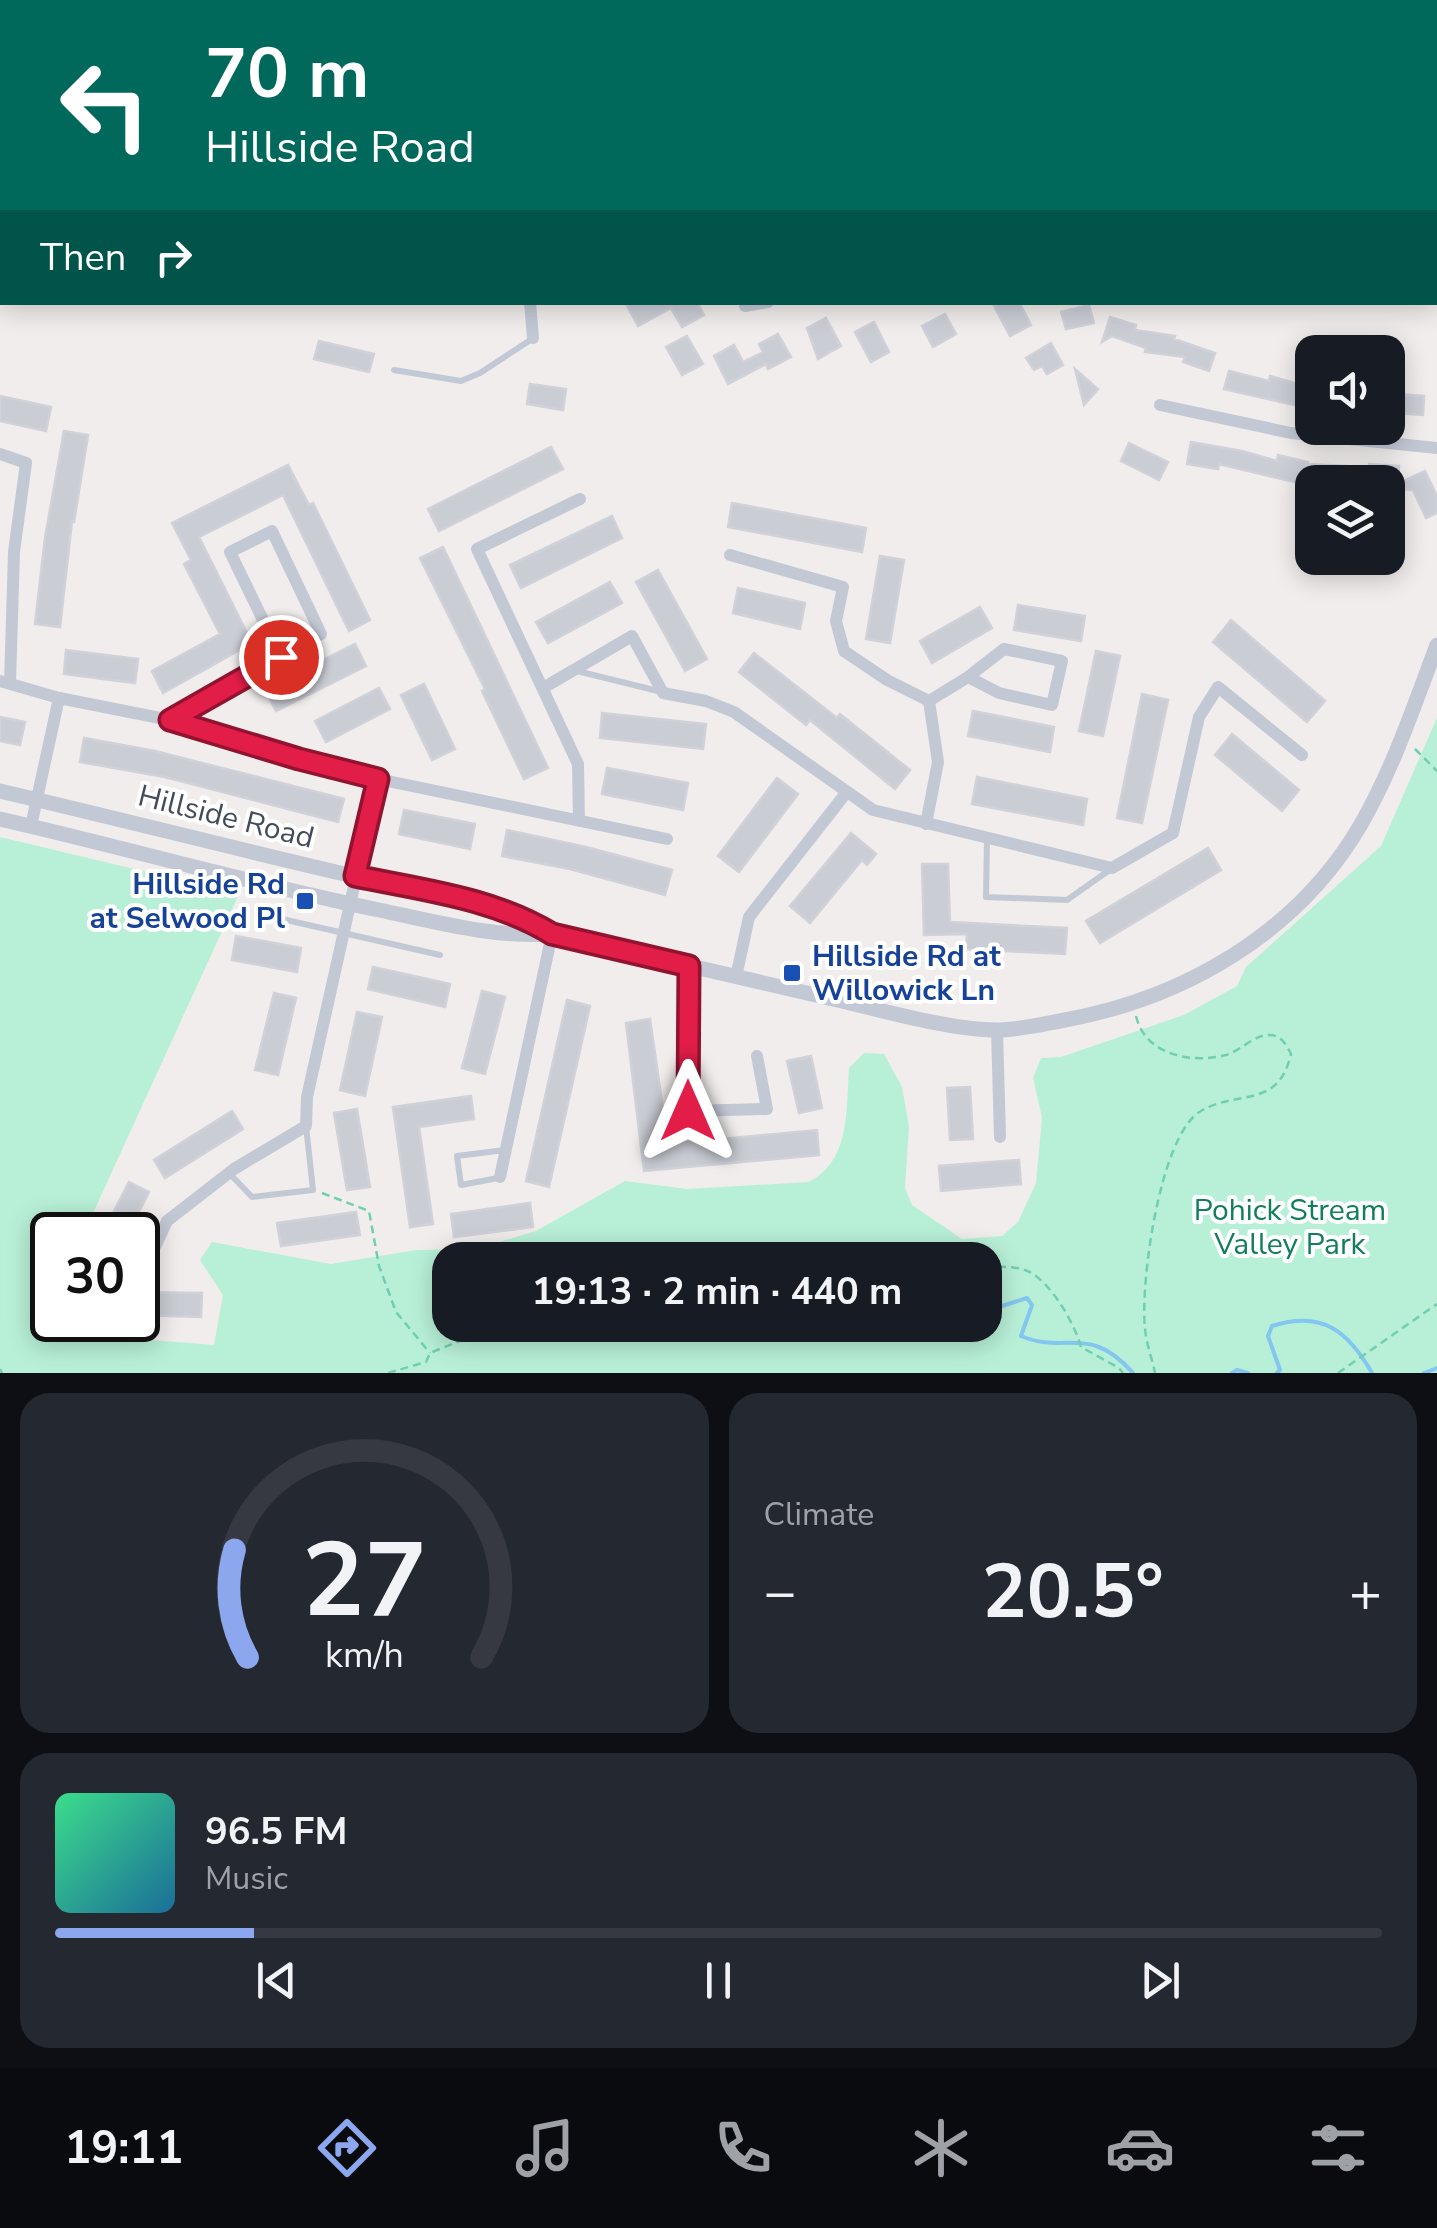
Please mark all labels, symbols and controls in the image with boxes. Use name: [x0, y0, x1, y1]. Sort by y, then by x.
text: 70 m: [205, 26, 369, 122]
icon: left: [40, 40, 170, 170]
text: Hillside Road: [205, 117, 475, 178]
icon: right: [146, 230, 201, 285]
text: Then: [40, 232, 126, 283]
map controls: [1295, 335, 1405, 575]
button: sound: [1295, 335, 1405, 445]
button: layers: [1295, 465, 1405, 575]
pin: [239, 615, 324, 700]
icon: arrive: [254, 630, 309, 685]
street label: Hillside Road: [134, 775, 318, 859]
place label: Hillside Rd at Selwood Pl: [90, 864, 285, 939]
marker: Hillside Rd at Selwood Pl: [294, 890, 316, 912]
place label: Hillside Rd at Willowick Ln: [812, 936, 1001, 1011]
marker: Hillside Rd at Willowick Ln: [781, 962, 803, 984]
position arrow: [636, 1059, 740, 1163]
park label: Pohick Stream Valley Park: [1194, 1190, 1386, 1265]
speed limit sign: 30: [30, 1212, 160, 1342]
text: 19:13 · 2 min · 440 m: [532, 1266, 902, 1317]
text: Climate: [764, 1493, 874, 1536]
text: 27: [302, 1510, 427, 1652]
text: 20.5°: [982, 1541, 1164, 1643]
text: −: [764, 1555, 797, 1630]
text: +: [1349, 1555, 1382, 1630]
text: km/h: [325, 1631, 404, 1680]
text: 96.5 FM: [205, 1806, 347, 1857]
text: Music: [205, 1857, 288, 1900]
icon: previous: [249, 1953, 304, 2008]
icon: pause: [691, 1953, 746, 2008]
icon: next: [1133, 1953, 1188, 2008]
icon: directions: [312, 2113, 382, 2183]
icon: music: [510, 2113, 580, 2183]
icon: phone: [708, 2113, 778, 2183]
icon: climate: [906, 2113, 976, 2183]
icon: car: [1105, 2113, 1175, 2183]
icon: filters: [1303, 2113, 1373, 2183]
text: 19:11: [64, 2118, 183, 2179]

